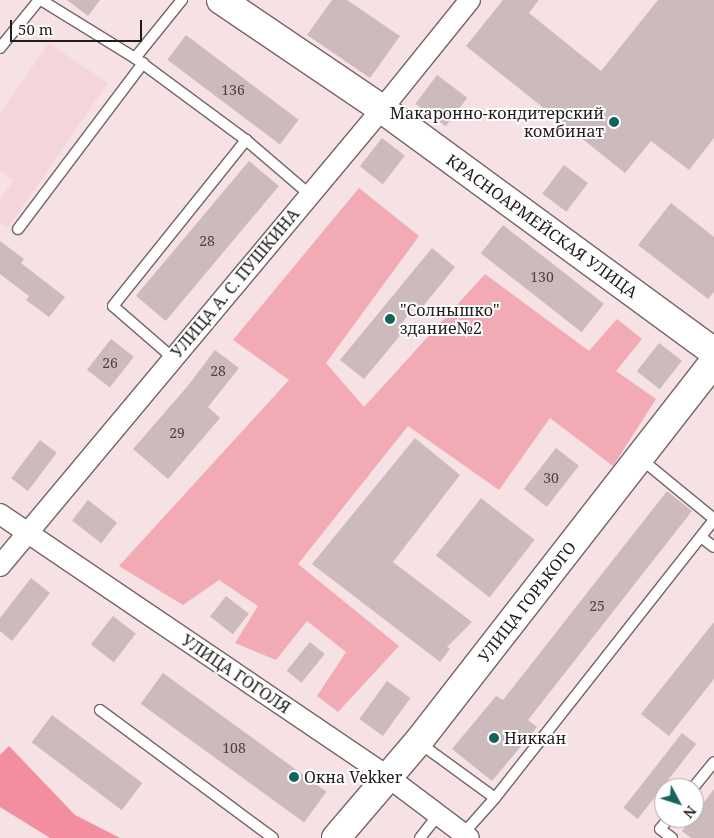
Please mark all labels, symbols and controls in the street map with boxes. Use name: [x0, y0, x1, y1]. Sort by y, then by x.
scale bar: [12, 10, 145, 42]
text: 50 m: [18, 19, 53, 39]
house number: 136: [221, 82, 245, 98]
place label: Макаронно-кондитерский комбинат: [390, 103, 604, 141]
marker: Макаронно-кондитерский комбинат: [608, 116, 620, 128]
street label: КРАСНОАРМЕЙСКАЯ УЛИЦА: [443, 150, 641, 302]
street label: УЛИЦА А. С. ПУШКИНА: [167, 205, 303, 361]
house number: 28: [199, 233, 215, 249]
house number: 130: [530, 269, 554, 285]
place label: "Солнышко" здание№2: [400, 300, 500, 338]
marker: "Солнышко" здание№2: [384, 313, 396, 325]
house number: 26: [102, 355, 118, 371]
house number: 28: [210, 363, 226, 379]
house number: 29: [169, 425, 185, 441]
house number: 30: [543, 470, 559, 486]
street label: УЛИЦА ГОРЬКОГО: [474, 538, 580, 666]
house number: 25: [589, 598, 605, 614]
street label: УЛИЦА ГОГОЛЯ: [178, 631, 294, 717]
place label: Никкан: [504, 728, 566, 748]
marker: Никкан: [488, 732, 500, 744]
house number: 108: [222, 740, 246, 756]
place label: Окна Vekker: [304, 767, 402, 787]
marker: Окна Vekker: [288, 771, 300, 783]
north arrow: [654, 778, 704, 828]
text: N: [679, 802, 701, 823]

